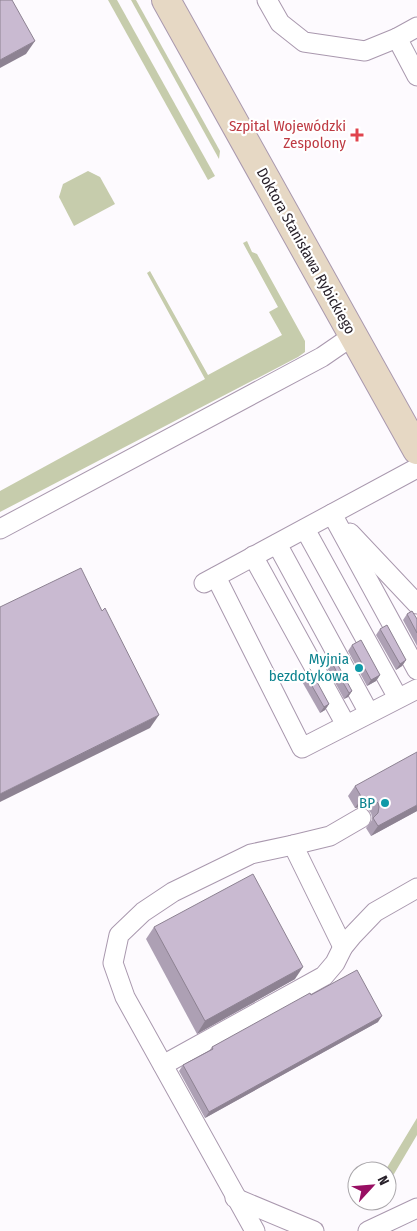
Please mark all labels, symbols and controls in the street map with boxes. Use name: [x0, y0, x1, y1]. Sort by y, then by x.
place label: Szpital Wojewódzki Zespolony: [229, 117, 346, 152]
marker: Szpital Wojewódzki Zespolony: [350, 128, 364, 142]
street label: Doktora Stanisława Rybickiego: [253, 165, 359, 337]
place label: Myjnia bezdotykowa: [269, 650, 349, 685]
marker: Myjnia bezdotykowa: [353, 662, 365, 674]
place label: BP: [359, 794, 375, 812]
marker: BP: [379, 797, 391, 809]
north arrow: [347, 1161, 397, 1211]
text: N: [374, 1173, 393, 1188]

